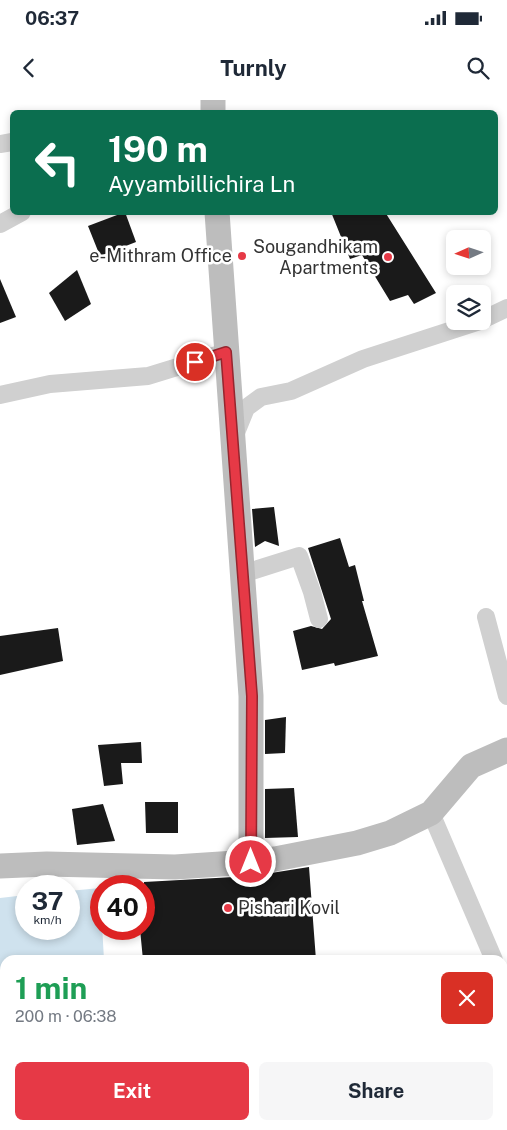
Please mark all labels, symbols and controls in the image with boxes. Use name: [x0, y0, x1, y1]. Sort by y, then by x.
text: 06:37: [25, 7, 79, 29]
icon: back: [15, 54, 43, 82]
icon: search: [464, 54, 492, 82]
text: Turnly: [220, 55, 287, 81]
text: 190 m: [108, 129, 208, 170]
icon: left: [25, 130, 90, 195]
text: Ayyambillichira Ln: [108, 171, 295, 197]
north arrow: [446, 230, 491, 275]
map controls: [446, 230, 491, 330]
place label: Sougandhikam Apartments: [253, 236, 378, 278]
place label: e-Mithram Office: [89, 245, 232, 266]
marker: e-Mithram Office: [236, 250, 248, 262]
marker: Sougandhikam Apartments: [382, 251, 394, 263]
button: layers: [446, 285, 491, 330]
pin: [174, 341, 216, 383]
icon: arrive: [181, 348, 209, 376]
position arrow: [224, 835, 276, 887]
speed limit sign: 40: [90, 875, 155, 940]
text: 37: [32, 886, 63, 916]
place label: Pishari Kovil: [238, 897, 340, 918]
marker: Pishari Kovil: [222, 902, 234, 914]
text: km/h: [33, 913, 62, 927]
text: 1 min: [15, 970, 87, 1006]
button: close: [441, 972, 493, 1024]
text: 200 m · 06:38: [15, 1007, 117, 1026]
button: Exit: [15, 1062, 249, 1120]
button: Share: [259, 1062, 493, 1120]

